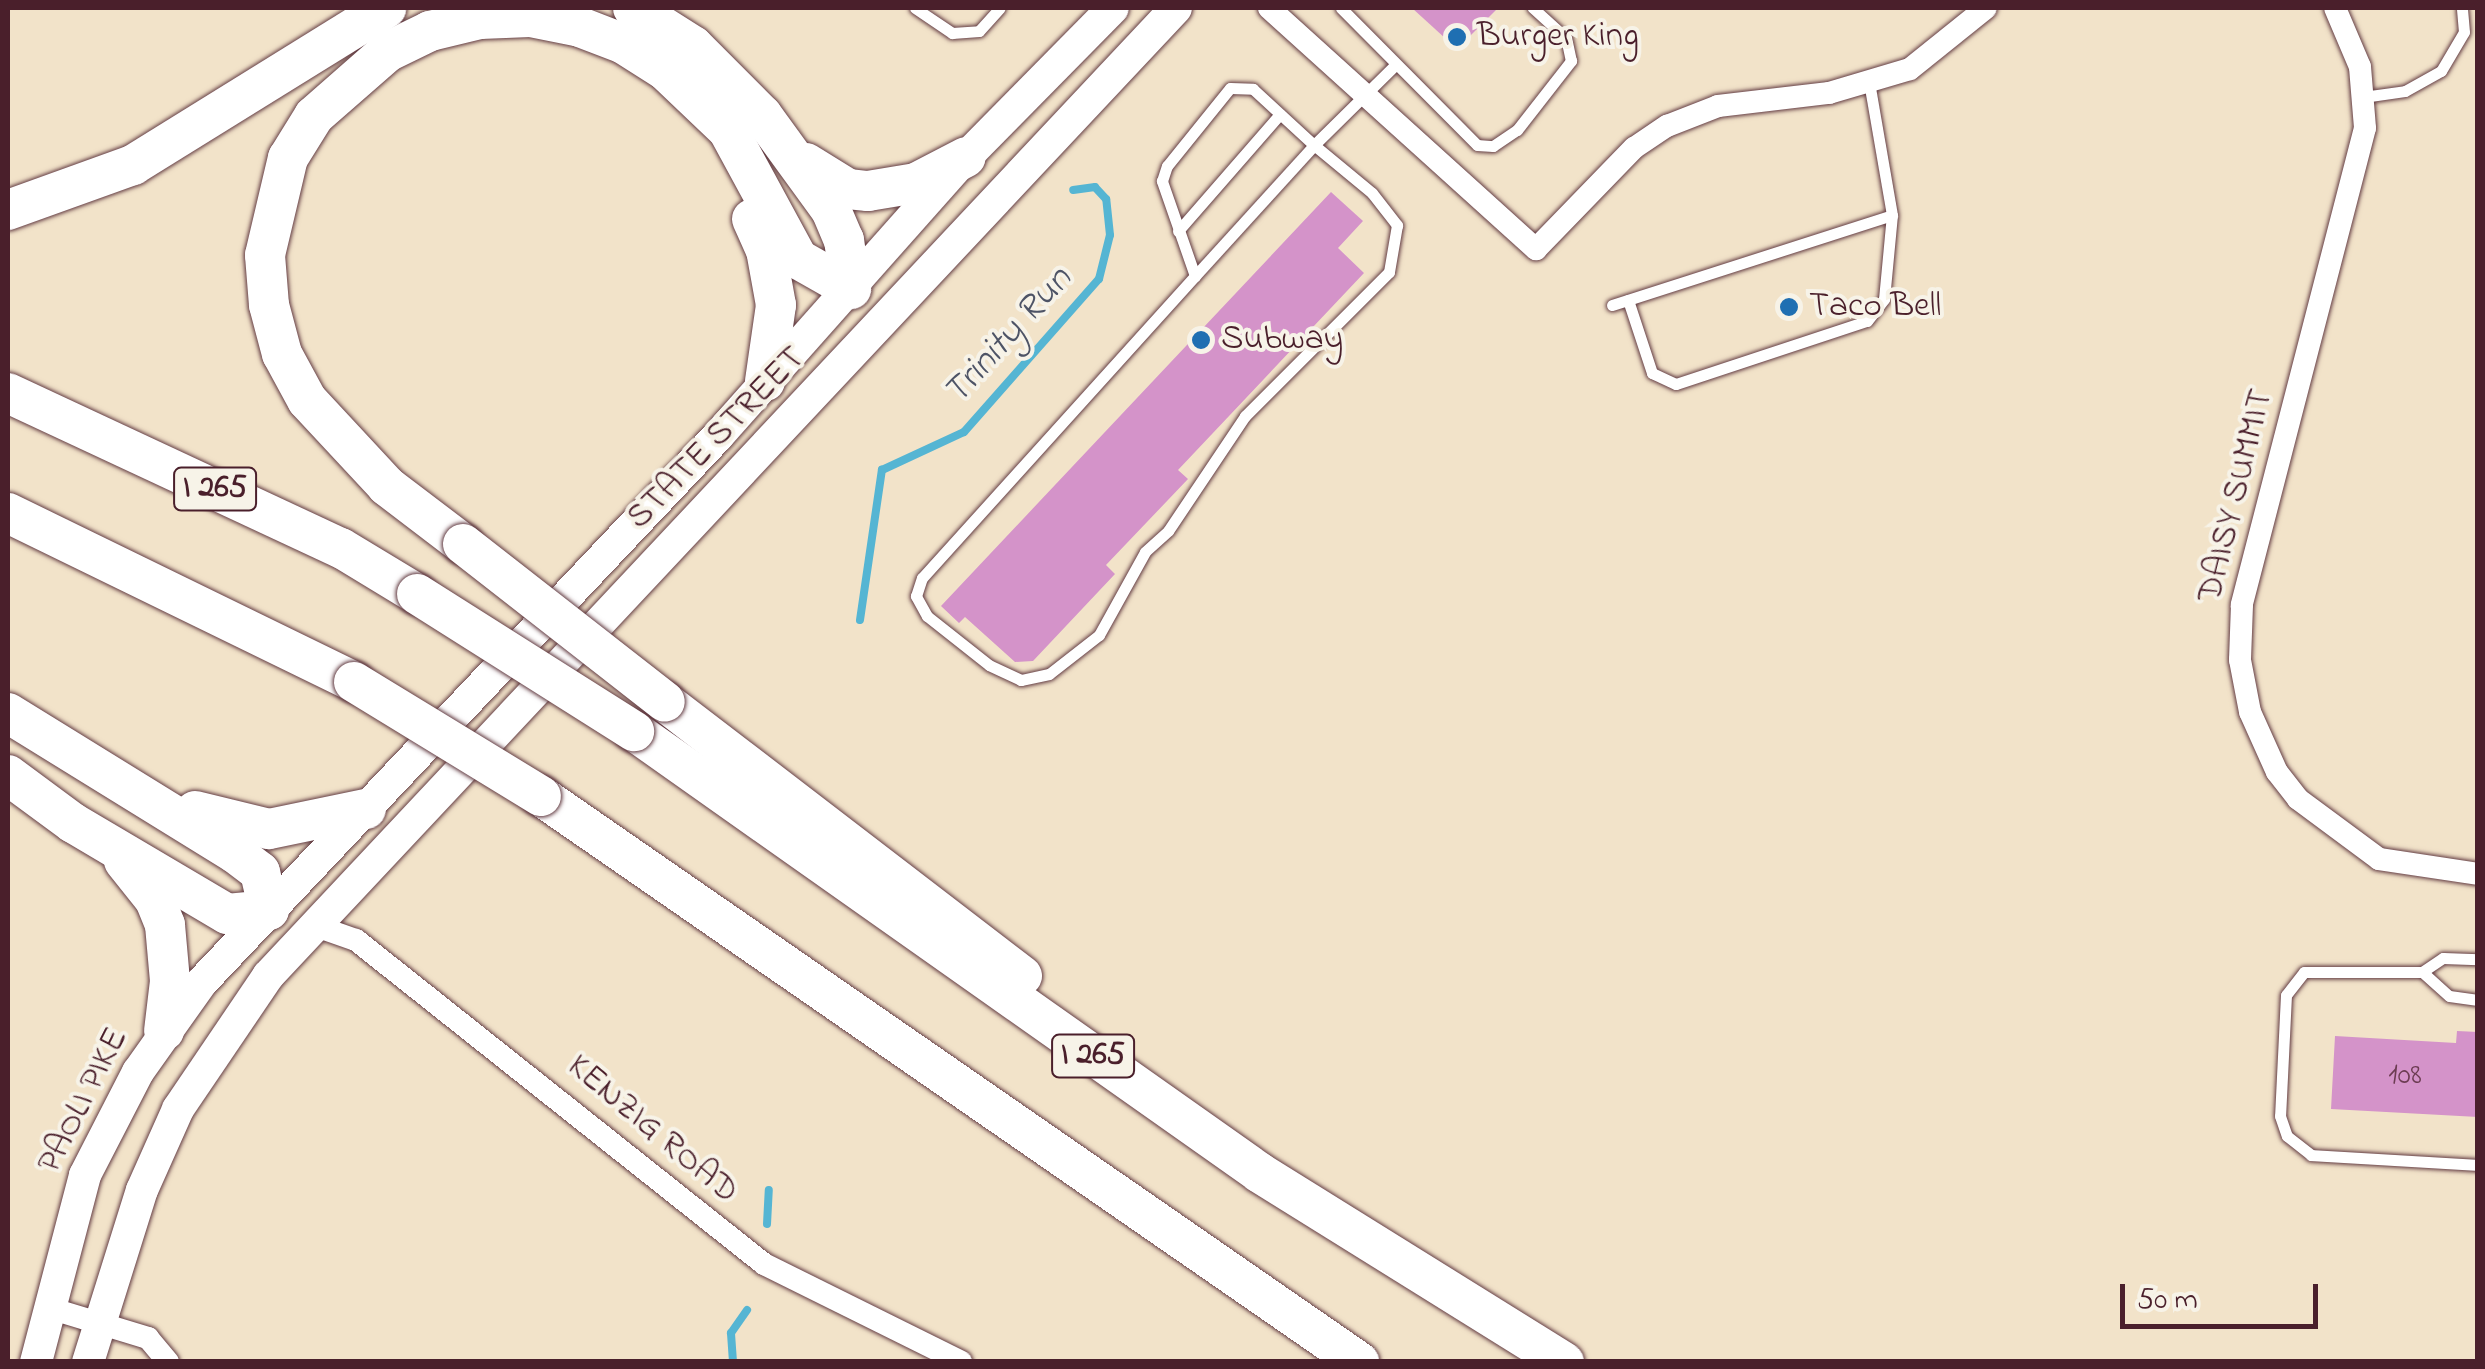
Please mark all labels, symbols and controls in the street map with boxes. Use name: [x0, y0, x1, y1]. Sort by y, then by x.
place label: Burger King: [1477, 16, 1639, 58]
marker: Burger King: [1446, 26, 1468, 48]
water label: Trinity Run: [935, 258, 1083, 416]
place label: Taco Bell: [1809, 286, 1941, 328]
marker: Taco Bell: [1778, 296, 1800, 318]
place label: Subway: [1221, 319, 1343, 361]
marker: Subway: [1190, 329, 1212, 351]
street label: STATE STREET: [619, 339, 815, 539]
street label: DAISY SUMMIT: [2190, 385, 2284, 607]
road number: I 265: [172, 462, 258, 516]
street label: PAOLI PIKE: [30, 1021, 138, 1181]
road number: I 265: [1050, 1029, 1136, 1083]
street label: KENZIG ROAD: [558, 1046, 746, 1214]
house number: 108: [2388, 1058, 2422, 1094]
scale bar: [2125, 1264, 2322, 1326]
text: 50 m: [2137, 1279, 2198, 1323]

